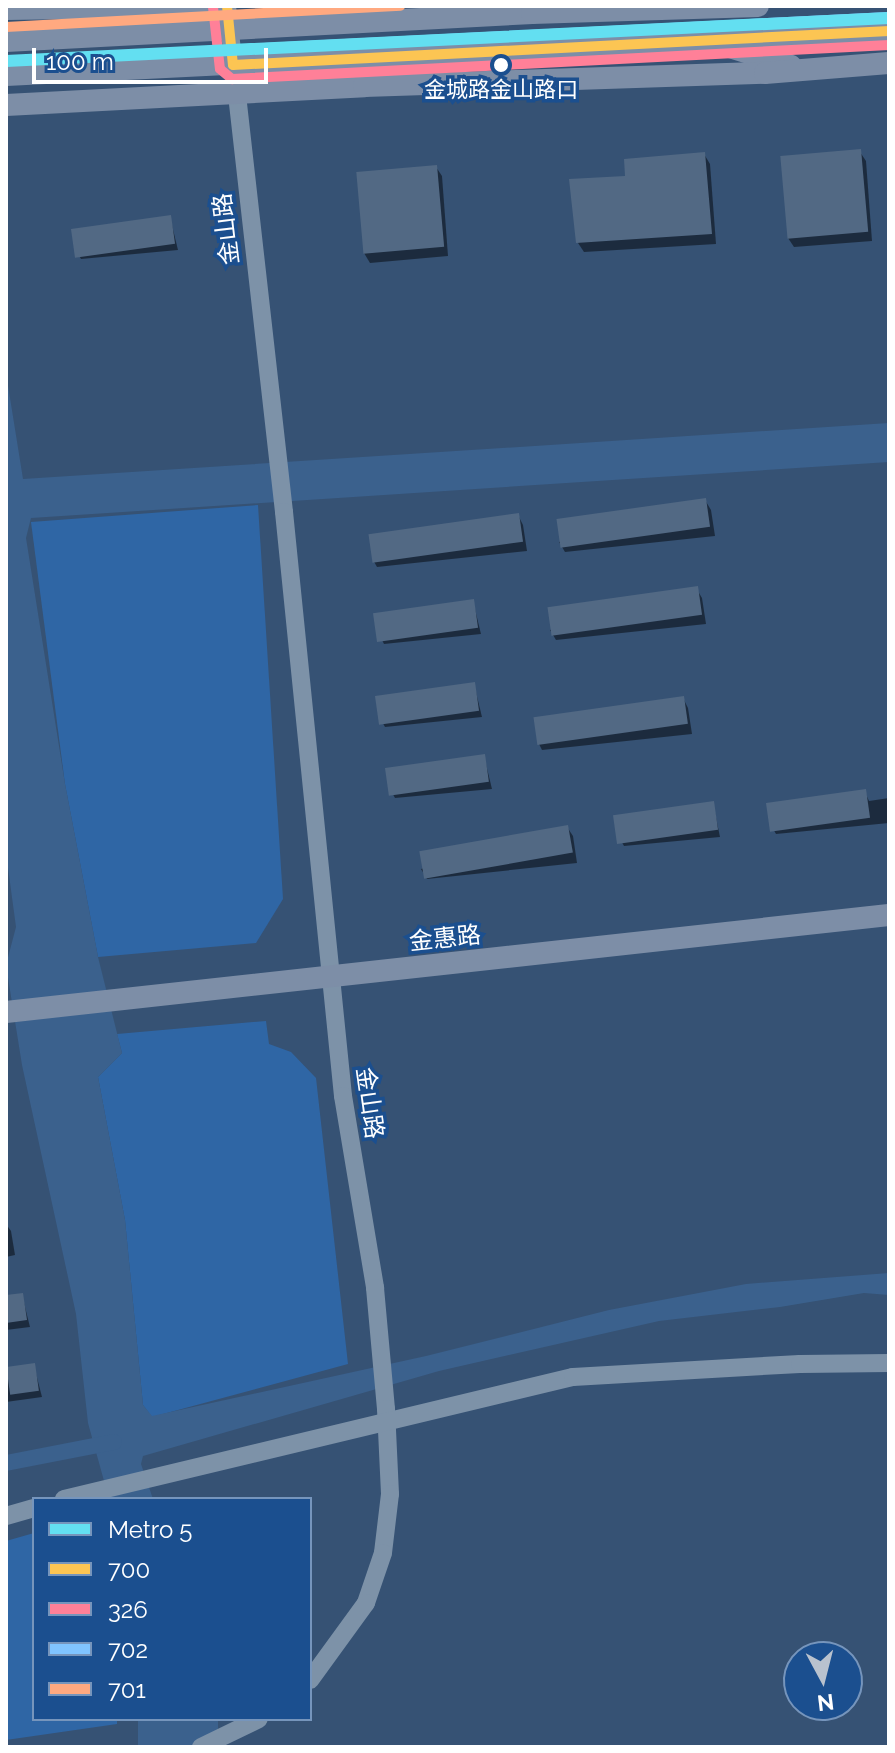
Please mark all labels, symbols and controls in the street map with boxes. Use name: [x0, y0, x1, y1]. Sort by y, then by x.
scale bar: [36, 32, 272, 82]
text: 100 m: [46, 47, 114, 76]
marker: 金城路金山路口: [493, 57, 509, 73]
place label: 金城路金山路口: [424, 77, 578, 103]
street label: 金山路: [207, 192, 245, 266]
street label: 金惠路: [408, 920, 482, 956]
street label: 金山路: [351, 1065, 389, 1141]
legend: [32, 1497, 312, 1721]
text: Metro 5: [108, 1515, 192, 1544]
text: 700: [108, 1555, 150, 1584]
text: 326: [108, 1595, 148, 1624]
text: 702: [108, 1635, 148, 1664]
north arrow: [783, 1641, 863, 1721]
text: 701: [108, 1675, 146, 1704]
text: N: [816, 1689, 836, 1717]

